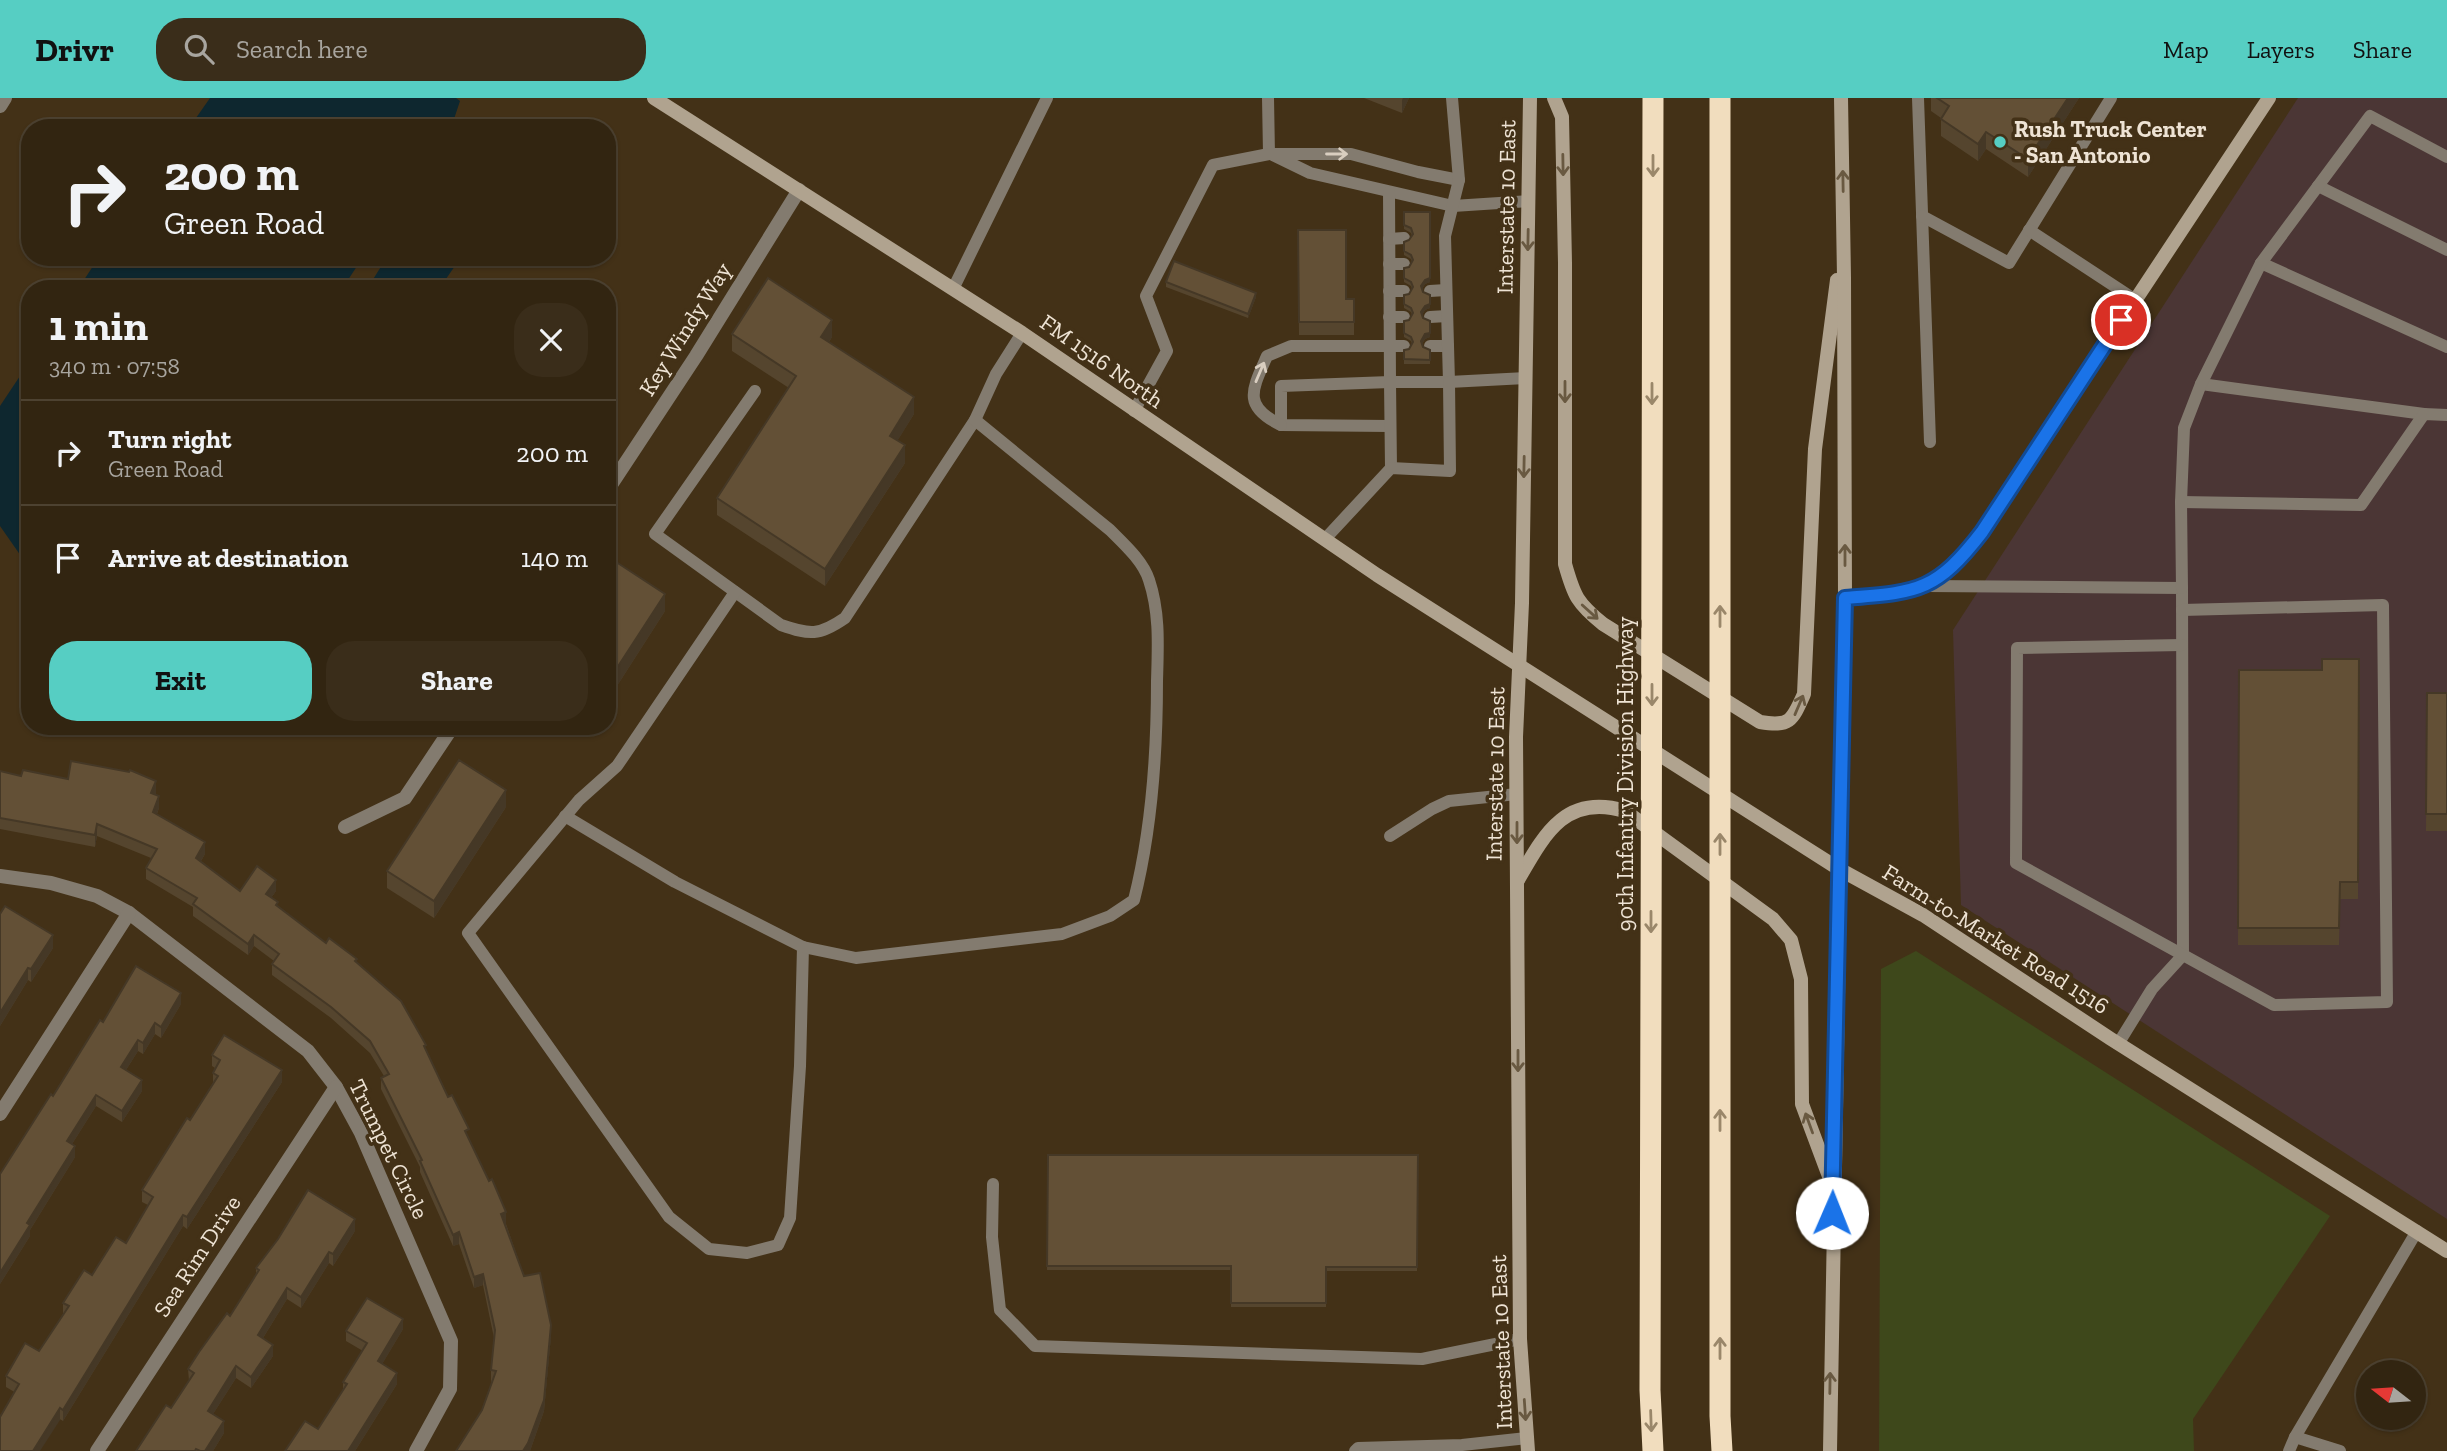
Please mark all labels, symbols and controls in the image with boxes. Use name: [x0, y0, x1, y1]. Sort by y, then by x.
search box: [156, 18, 646, 81]
text: Drivr: [35, 30, 114, 69]
icon: search: [180, 30, 218, 68]
text: Search here: [236, 33, 368, 65]
text: Map: [2163, 35, 2209, 64]
text: Layers: [2247, 35, 2315, 64]
text: Share: [2353, 35, 2412, 64]
place label: Rush Truck Center - San Antonio: [2014, 115, 2207, 169]
street label: Interstate 10 East: [1490, 119, 1522, 294]
marker: Rush Truck Center - San Antonio: [1992, 134, 2008, 150]
text: 200 m: [164, 144, 299, 203]
icon: right: [49, 147, 140, 238]
one-way arrow: [1326, 147, 1349, 161]
one-way arrow: [1556, 153, 1570, 176]
one-way arrow: [1646, 154, 1660, 177]
one-way arrow: [1836, 170, 1850, 193]
text: Green Road: [164, 204, 324, 242]
one-way arrow: [1522, 228, 1535, 251]
street label: Key Windy Way: [633, 257, 737, 401]
pin: [2091, 290, 2151, 350]
text: 1 min: [49, 300, 148, 351]
icon: arrive: [2102, 301, 2140, 339]
button: close: [514, 303, 588, 377]
street label: FM 1516 North: [1035, 308, 1169, 414]
text: 340 m · 07:58: [49, 352, 180, 380]
one-way arrow: [1254, 362, 1267, 384]
one-way arrow: [1558, 381, 1572, 404]
one-way arrow: [1645, 382, 1659, 405]
text: Turn right: [108, 423, 231, 455]
icon: right: [49, 434, 87, 472]
text: 200 m: [516, 437, 588, 469]
text: Green Road: [108, 455, 223, 483]
one-way arrow: [1518, 455, 1531, 478]
icon: arrive: [49, 539, 87, 577]
text: Arrive at destination: [108, 542, 348, 574]
text: 140 m: [521, 542, 588, 574]
one-way arrow: [1838, 544, 1852, 567]
one-way arrow: [1581, 604, 1599, 620]
one-way arrow: [1713, 605, 1727, 628]
street label: 90th Infantry Division Highway: [1611, 616, 1639, 931]
button: Exit: [49, 641, 312, 721]
button: Share: [326, 641, 588, 721]
one-way arrow: [1645, 683, 1659, 706]
street label: Interstate 10 East: [1479, 686, 1511, 861]
one-way arrow: [1793, 694, 1806, 716]
one-way arrow: [1510, 821, 1524, 844]
one-way arrow: [1713, 832, 1727, 855]
street label: Farm-to-Market Road 1516: [1878, 858, 2114, 1020]
one-way arrow: [1644, 910, 1658, 933]
one-way arrow: [1511, 1049, 1525, 1072]
street label: Trumpet Circle: [343, 1075, 435, 1223]
one-way arrow: [1713, 1109, 1727, 1132]
one-way arrow: [1802, 1112, 1814, 1134]
position arrow: [1795, 1176, 1869, 1250]
street label: Sea Rim Drive: [147, 1190, 247, 1322]
street label: Interstate 10 East: [1484, 1254, 1518, 1430]
one-way arrow: [1713, 1336, 1727, 1359]
north arrow: [2356, 1360, 2426, 1430]
map controls: [2356, 1360, 2426, 1430]
one-way arrow: [1824, 1372, 1837, 1395]
one-way arrow: [1519, 1399, 1532, 1421]
one-way arrow: [1645, 1409, 1658, 1432]

